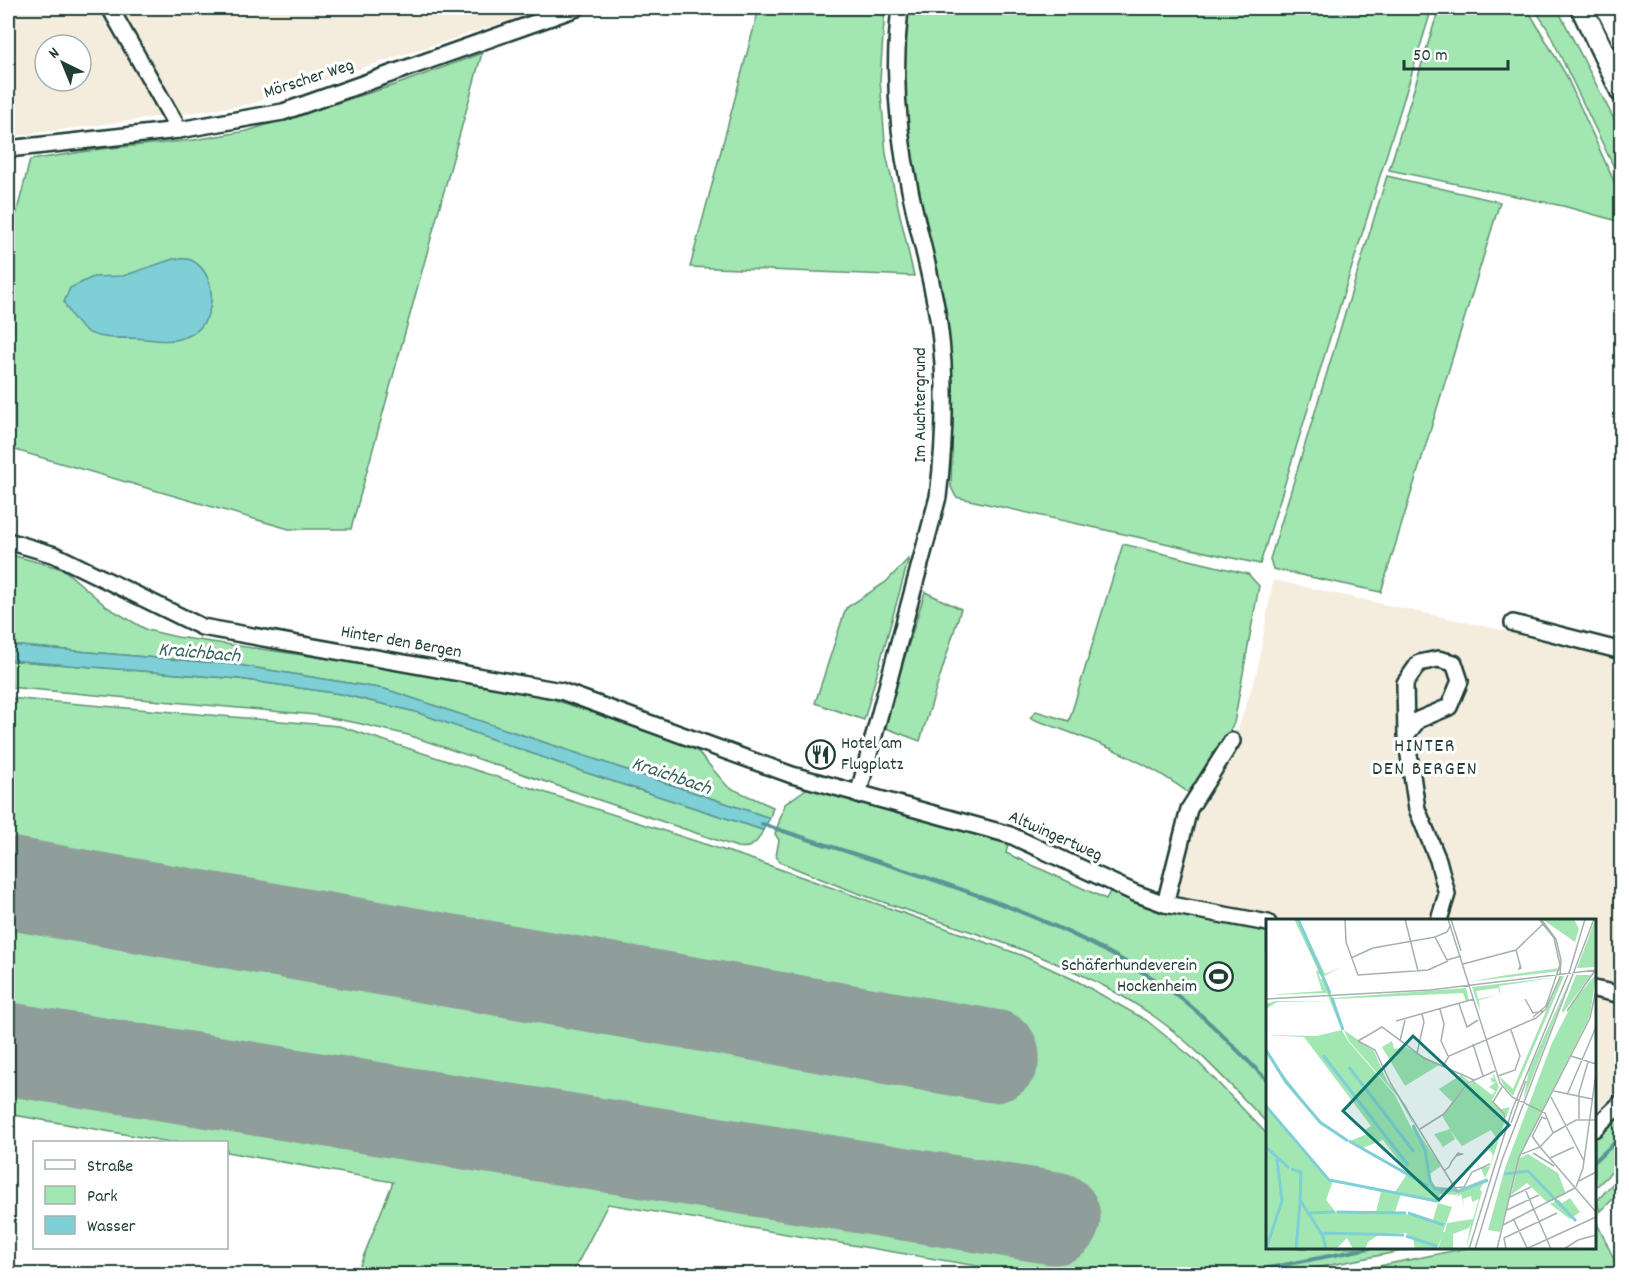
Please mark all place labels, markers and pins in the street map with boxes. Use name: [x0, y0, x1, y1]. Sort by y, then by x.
place label: Hotel am Flugplatz: [841, 732, 904, 778]
restaurant icon: Hotel am Flugplatz: [804, 738, 836, 770]
place label: Schäferhundeverein Hockenheim: [1061, 954, 1197, 1000]
sports icon: Schäferhundeverein Hockenheim: [1202, 960, 1234, 992]

